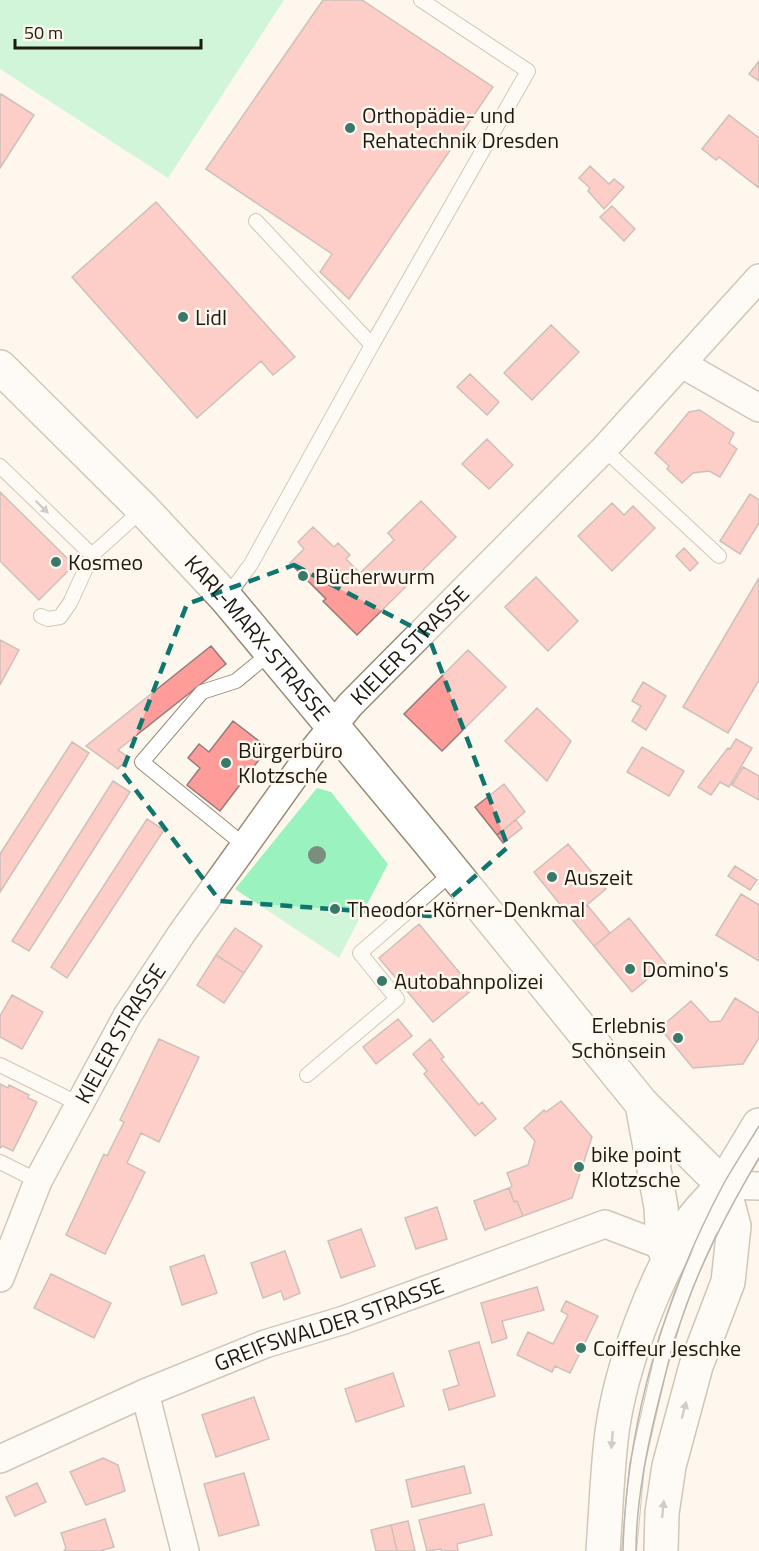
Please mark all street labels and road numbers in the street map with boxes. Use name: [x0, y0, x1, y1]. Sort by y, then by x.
street label: KARL-MARX-STRASSE: [177, 547, 339, 728]
street label: KIELER STRASSE: [342, 577, 477, 713]
street label: KIELER STRASSE: [66, 957, 174, 1110]
street label: GREIFSWALDER STRASSE: [209, 1268, 449, 1380]

